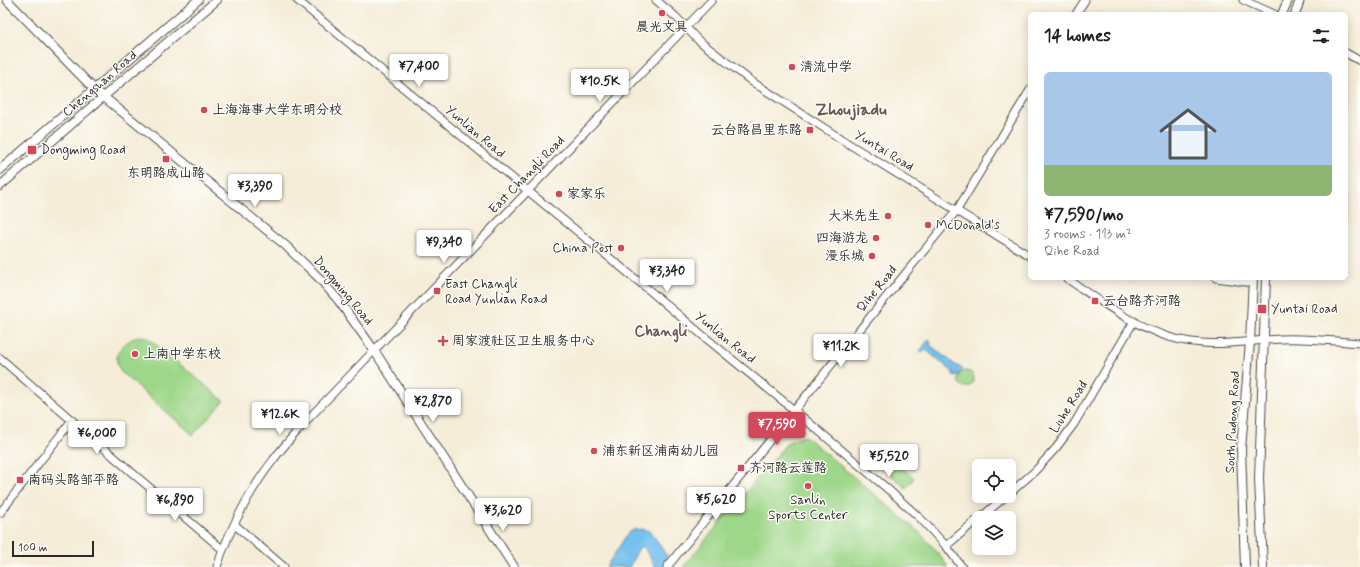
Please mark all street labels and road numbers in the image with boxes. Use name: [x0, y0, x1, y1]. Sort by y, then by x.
street label: Chengshan Road: [59, 47, 141, 121]
street label: Yunlian Road: [441, 102, 509, 162]
street label: Yuntai Road: [851, 127, 917, 175]
street label: East Changli Road: [485, 132, 569, 218]
street label: Dongming Road: [308, 253, 377, 330]
street label: Qihe Road: [853, 262, 901, 316]
street label: Yunlian Road: [691, 308, 759, 368]
street label: South Pudong Road: [1222, 370, 1244, 474]
street label: Liuhe Road: [1046, 377, 1092, 437]

